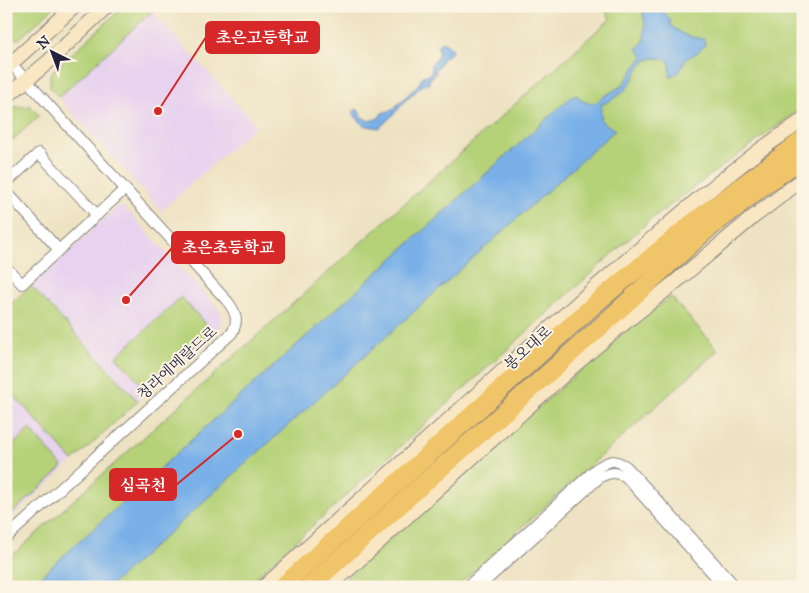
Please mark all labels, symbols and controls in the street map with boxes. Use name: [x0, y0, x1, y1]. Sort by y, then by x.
callout: 초은고등학교: [206, 22, 319, 53]
north arrow: [28, 28, 78, 78]
text: 초은고등학교: [216, 28, 309, 47]
text: N: [34, 32, 54, 53]
callout: 초은초등학교: [172, 232, 284, 263]
text: 초은초등학교: [182, 238, 275, 257]
street label: 청라에메랄드로: [133, 322, 221, 404]
street label: 봉오대로: [500, 322, 556, 374]
callout: 심곡천: [110, 469, 176, 500]
text: 심곡천: [120, 476, 166, 495]

